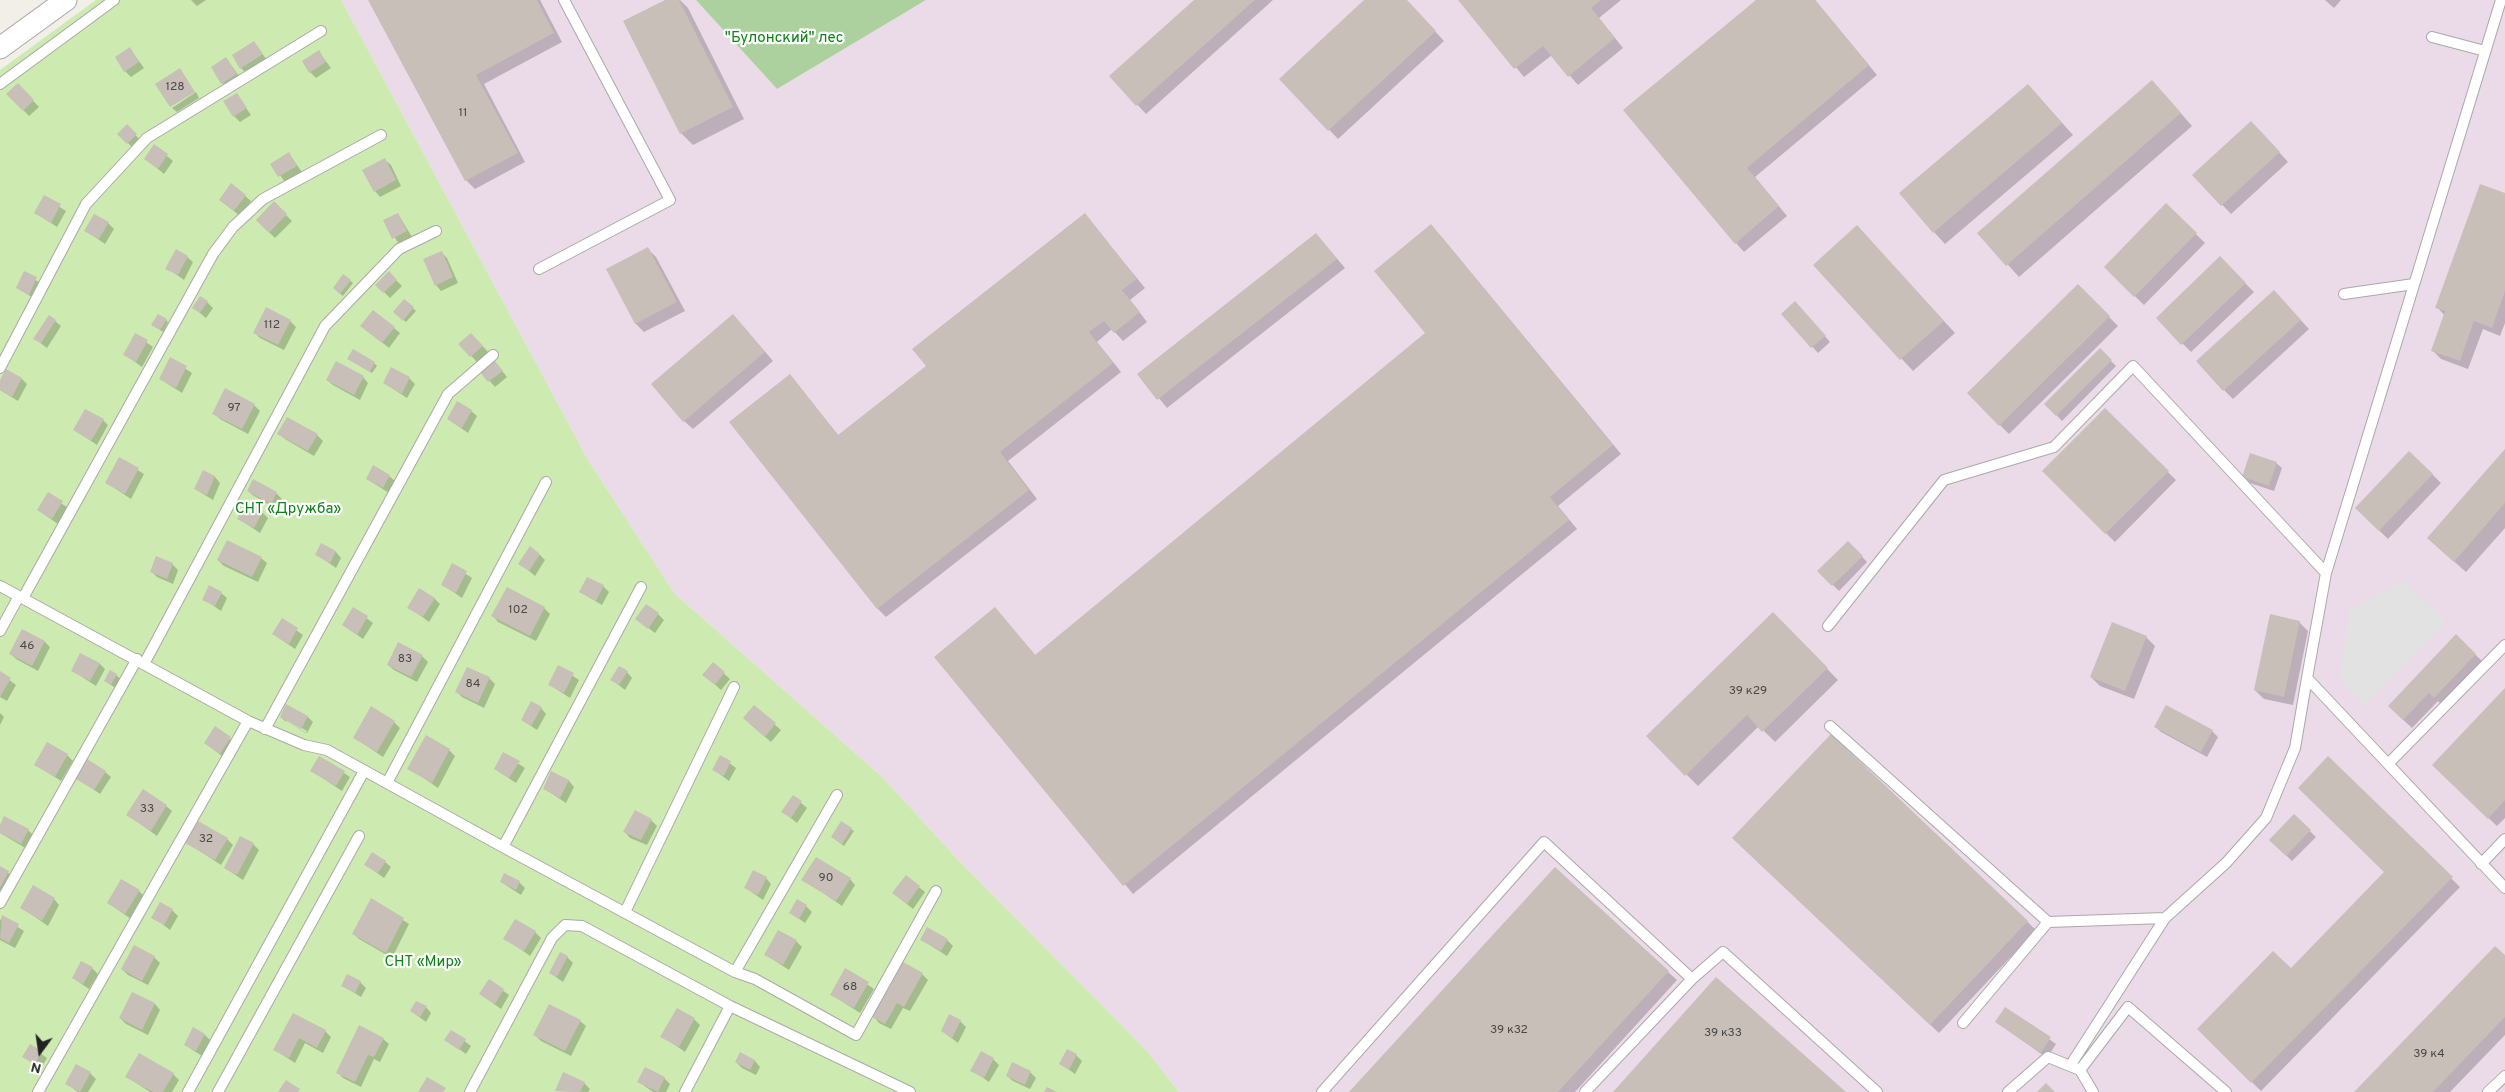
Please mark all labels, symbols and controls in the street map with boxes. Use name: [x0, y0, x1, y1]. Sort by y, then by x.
park label: "Булонский" лес: [725, 30, 843, 48]
house number: 128: [165, 81, 185, 95]
house number: 11: [459, 107, 467, 121]
house number: 112: [264, 319, 280, 333]
house number: 97: [227, 402, 241, 416]
park label: СНТ «Дружба»: [235, 501, 341, 519]
house number: 102: [508, 604, 528, 618]
house number: 46: [20, 640, 34, 654]
house number: 83: [398, 653, 412, 667]
house number: 84: [466, 678, 480, 692]
house number: 39 к29: [1729, 685, 1767, 699]
house number: 33: [140, 803, 154, 817]
house number: 32: [199, 833, 213, 847]
house number: 90: [819, 872, 833, 886]
park label: СНТ «Мир»: [384, 954, 462, 972]
house number: 68: [843, 981, 857, 995]
house number: 39 к32: [1490, 1024, 1528, 1038]
north arrow: [15, 1027, 65, 1077]
house number: 39 к33: [1704, 1027, 1742, 1041]
house number: 39 к4: [2413, 1048, 2445, 1062]
text: N: [29, 1058, 43, 1077]

